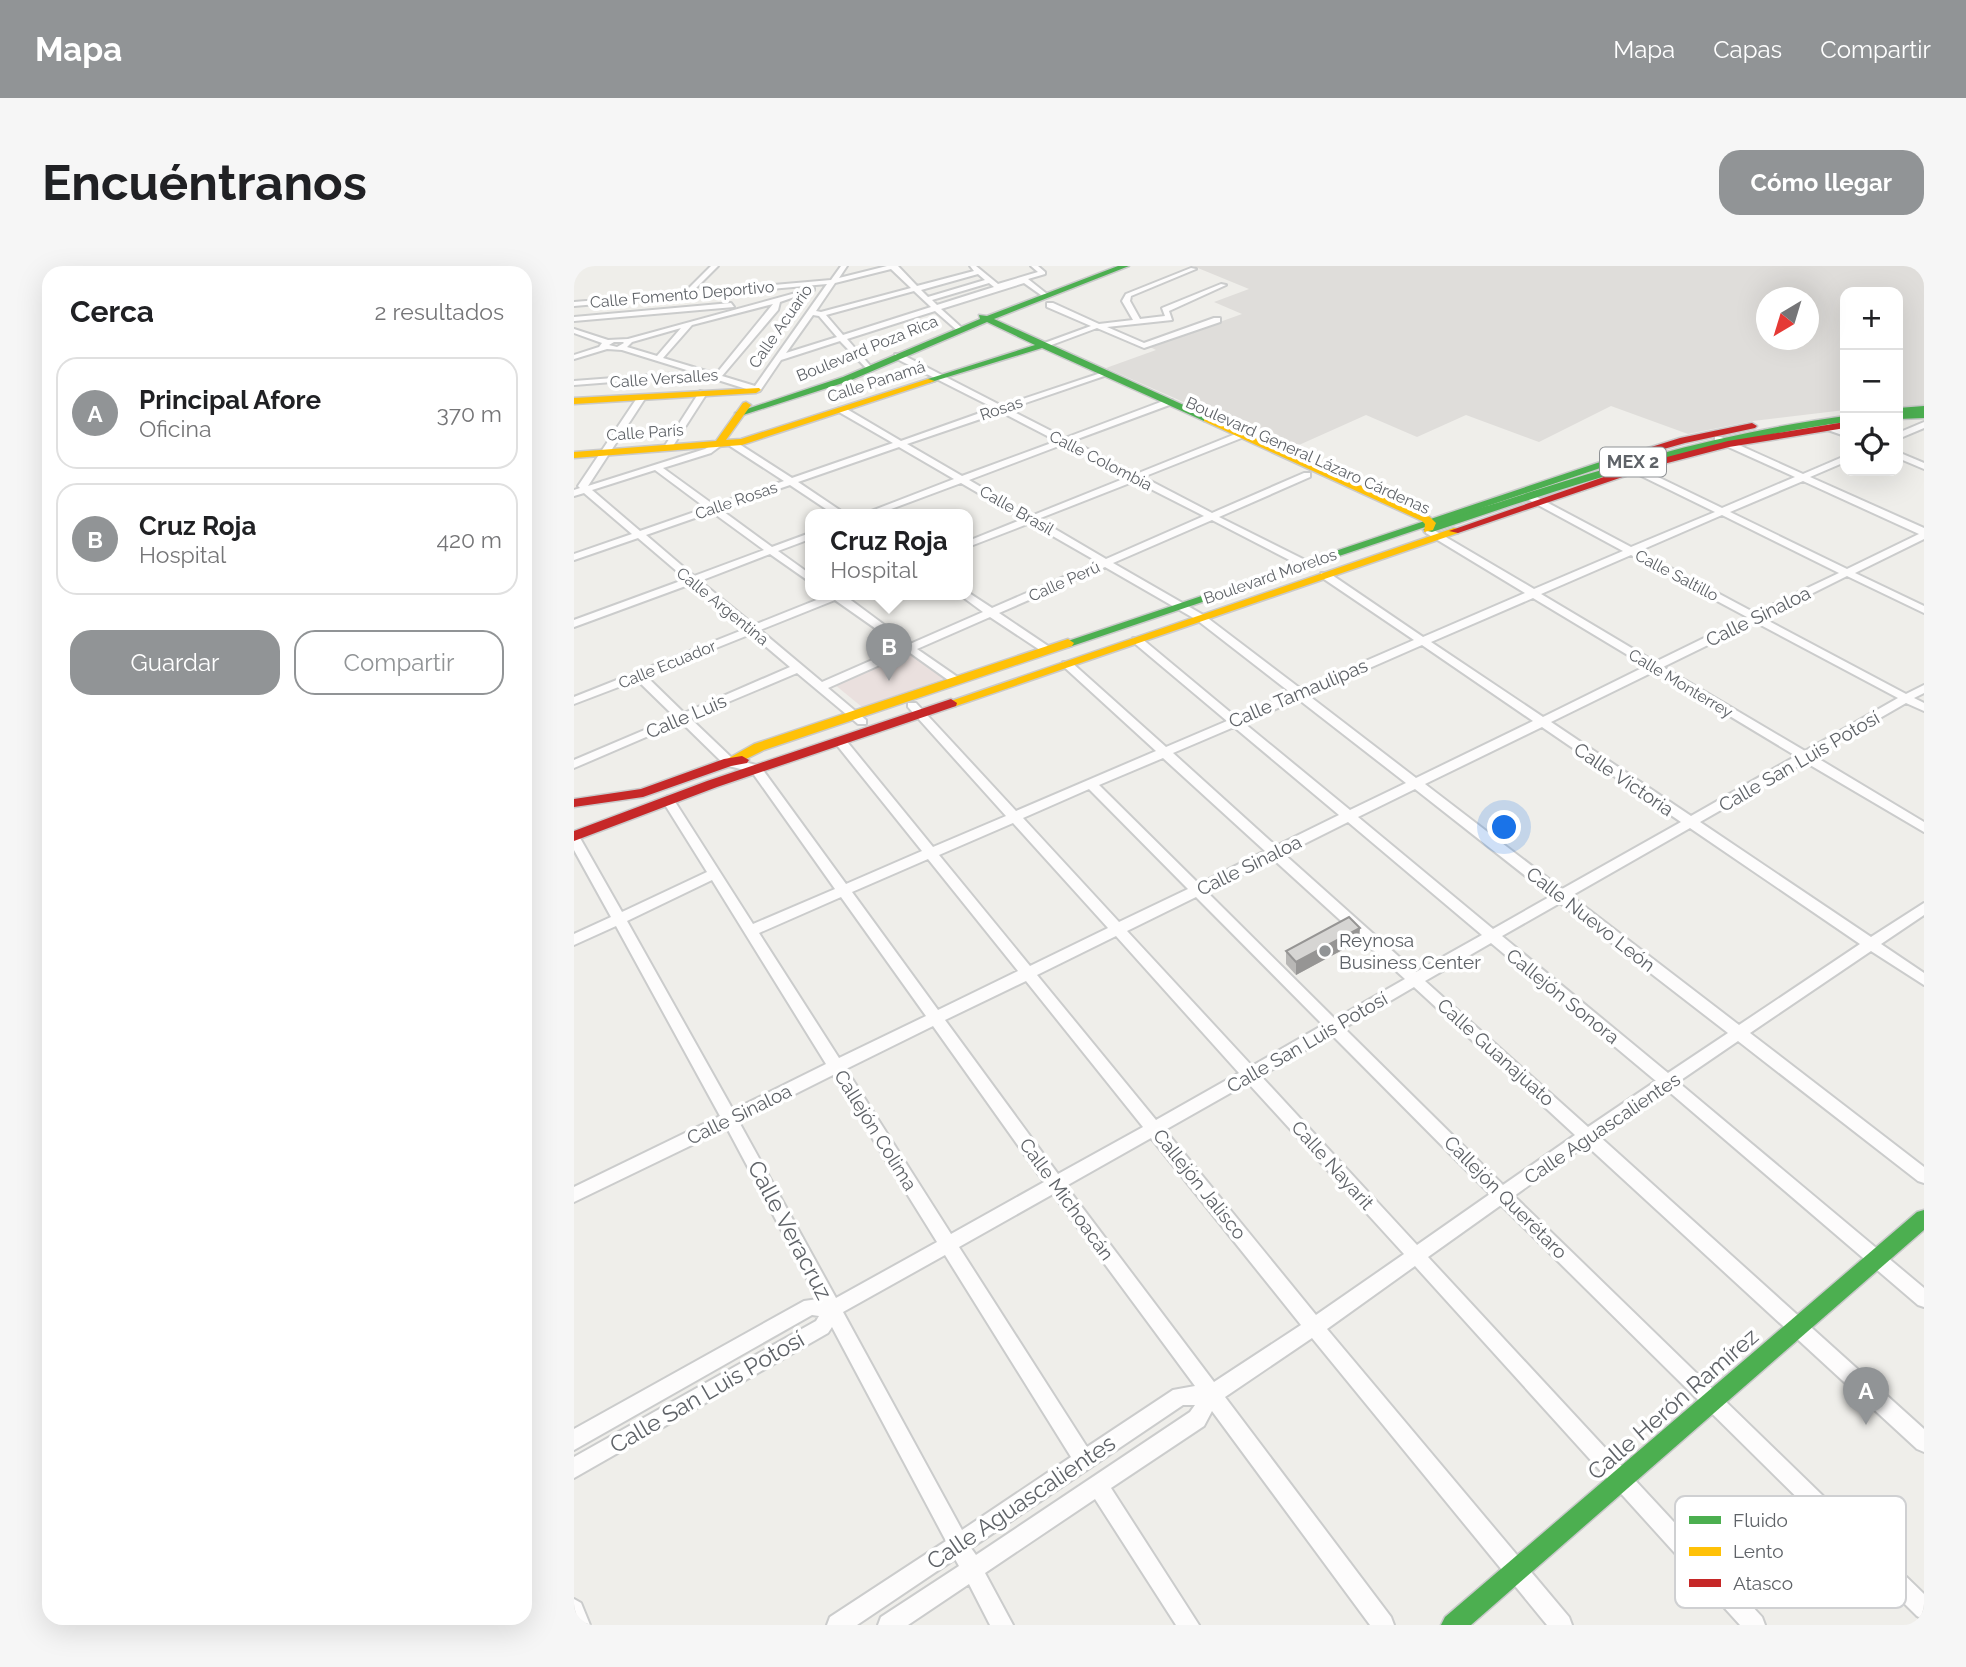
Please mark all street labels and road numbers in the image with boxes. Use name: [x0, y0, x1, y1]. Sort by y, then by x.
street label: Calle Fomento Deportivo: [589, 277, 775, 312]
street label: Calle Acuario: [745, 281, 816, 372]
street label: Boulevard Poza Rica: [794, 311, 941, 386]
street label: Calle Panamá: [825, 357, 928, 406]
street label: Calle Versalles: [609, 365, 719, 392]
street label: Rosas: [977, 392, 1025, 425]
street label: Boulevard General Lázaro Cárdenas: [1183, 393, 1433, 518]
street label: Calle París: [606, 420, 685, 445]
street label: Calle Colombia: [1046, 426, 1155, 495]
road number: MEX 2: [1600, 448, 1666, 476]
street label: Calle Rosas: [693, 477, 780, 523]
street label: Calle Brasil: [976, 482, 1058, 540]
street label: Boulevard Morelos: [1201, 545, 1339, 608]
street label: Calle Saltillo: [1632, 546, 1722, 605]
street label: Calle Perú: [1026, 557, 1103, 606]
street label: Calle Argentina: [673, 563, 773, 649]
street label: Calle Sinaloa: [1702, 581, 1814, 651]
street label: Calle Ecuador: [616, 636, 719, 693]
street label: Calle Monterrey: [1625, 645, 1736, 722]
street label: Calle Tamaulipas: [1225, 654, 1371, 732]
street label: Calle Luis: [642, 689, 730, 743]
street label: Calle San Luis Potosí: [1715, 706, 1884, 816]
street label: Calle Victoria: [1570, 738, 1678, 820]
street label: Calle Sinaloa: [1193, 830, 1305, 900]
street label: Calle Nuevo León: [1522, 862, 1660, 976]
street label: Callejón Sonora: [1502, 944, 1624, 1048]
street label: Calle San Luis Potosí: [1223, 987, 1392, 1097]
street label: Calle Guanajuato: [1433, 994, 1559, 1110]
street label: Callejón Colima: [830, 1066, 922, 1194]
street label: Calle Aguascalientes: [1520, 1068, 1684, 1188]
street label: Calle Sinaloa: [683, 1079, 795, 1149]
street label: Calle Nayarit: [1287, 1116, 1379, 1214]
street label: Callejón Jalisco: [1149, 1124, 1251, 1244]
street label: Callejón Querétaro: [1440, 1131, 1572, 1263]
street label: Calle Michoacán: [1015, 1134, 1119, 1264]
street label: Calle Veracruz: [743, 1156, 838, 1304]
street label: Calle Herón Ramírez: [1582, 1322, 1763, 1485]
street label: Calle San Luis Potosí: [605, 1324, 810, 1458]
street label: Calle Aguascalientes: [921, 1428, 1120, 1575]

